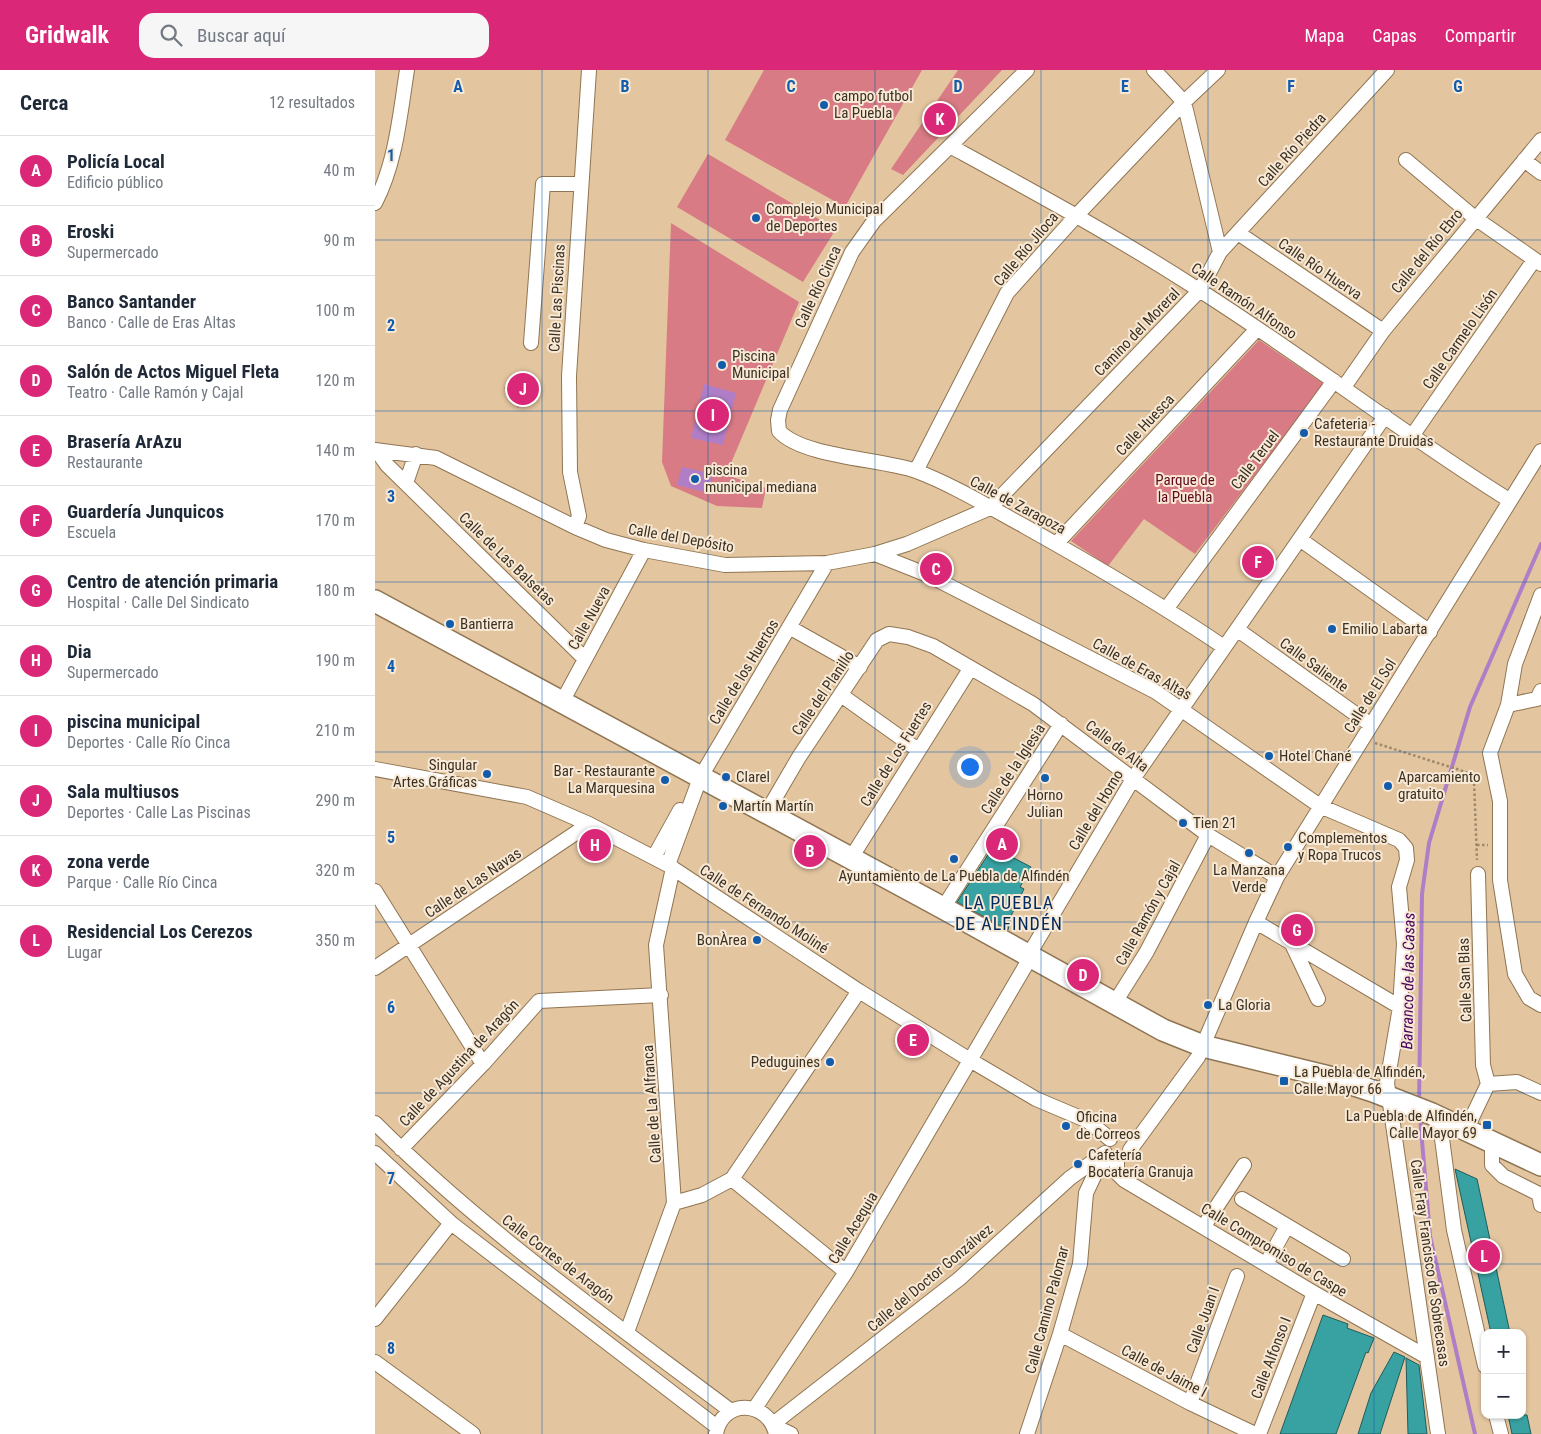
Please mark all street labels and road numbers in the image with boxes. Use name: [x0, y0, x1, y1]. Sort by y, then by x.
street label: Calle Río Piedra: [1254, 109, 1330, 191]
street label: Calle del Río Ebro: [1387, 205, 1467, 297]
street label: Calle Río Jiloca: [990, 208, 1062, 290]
street label: Calle Río Huerva: [1275, 234, 1365, 304]
street label: Calle Las Piscinas: [545, 243, 569, 352]
street label: Calle Río Cinca: [791, 243, 845, 331]
street label: Calle Ramón Alfonso: [1188, 259, 1300, 343]
street label: Camino del Moreral: [1090, 284, 1184, 380]
street label: Calle Carmelo Lisón: [1419, 285, 1501, 393]
street label: Calle Huesca: [1112, 390, 1178, 460]
street label: Calle Teruel: [1227, 427, 1283, 493]
street label: Calle de Zaragoza: [967, 472, 1069, 538]
street label: Calle de Las Balsetas: [455, 509, 559, 610]
street label: Calle del Depósito: [627, 520, 735, 556]
street label: Calle Nueva: [564, 583, 614, 653]
street label: Calle de los Huertos: [706, 616, 783, 728]
street label: Calle de Eras Altas: [1089, 634, 1195, 704]
street label: Calle Saliente: [1276, 634, 1352, 696]
street label: Calle del Planillo: [788, 647, 858, 739]
street label: Calle de El Sol: [1340, 656, 1400, 736]
street label: Calle de Los Fuertes: [856, 698, 936, 810]
street label: Calle de Alta: [1082, 716, 1152, 776]
street label: Calle de la Iglesia: [977, 720, 1049, 818]
street label: Calle del Horno: [1065, 767, 1127, 853]
street label: Calle de Las Navas: [421, 844, 525, 922]
street label: Calle Ramón y Cajal: [1112, 857, 1184, 969]
street label: Calle de Fernando Moliné: [696, 861, 832, 957]
street label: Calle San Blas: [1455, 937, 1475, 1022]
street label: Calle de Agustina de Aragón: [395, 996, 523, 1130]
street label: Calle de La Alfranca: [639, 1044, 665, 1164]
street label: Calle Fray Francisco de Sobrecasas: [1407, 1158, 1453, 1368]
street label: Calle Acequia: [824, 1189, 882, 1267]
street label: Calle Compromiso de Caspe: [1198, 1199, 1350, 1301]
street label: Calle Cortes de Aragón: [498, 1211, 618, 1307]
street label: Calle del Doctor Gonzálvez: [864, 1220, 996, 1336]
street label: Calle Camino Palomar: [1021, 1244, 1073, 1376]
street label: Calle Juan I: [1183, 1284, 1223, 1356]
street label: Calle Alfonso I: [1247, 1315, 1295, 1401]
street label: Calle de Jaime I: [1118, 1341, 1210, 1401]

